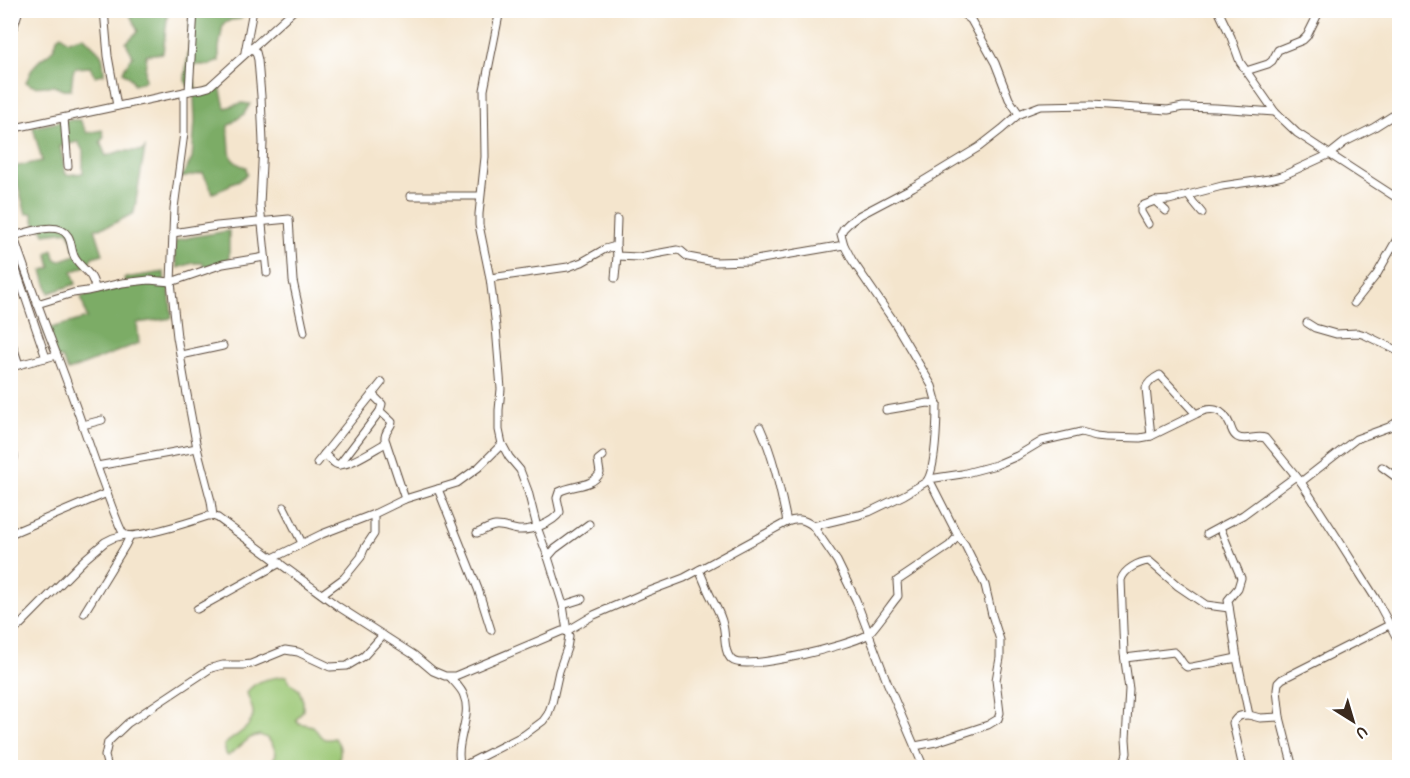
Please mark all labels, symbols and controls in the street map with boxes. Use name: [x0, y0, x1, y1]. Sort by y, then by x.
north arrow: [1323, 691, 1383, 751]
text: U: [1352, 722, 1372, 745]

